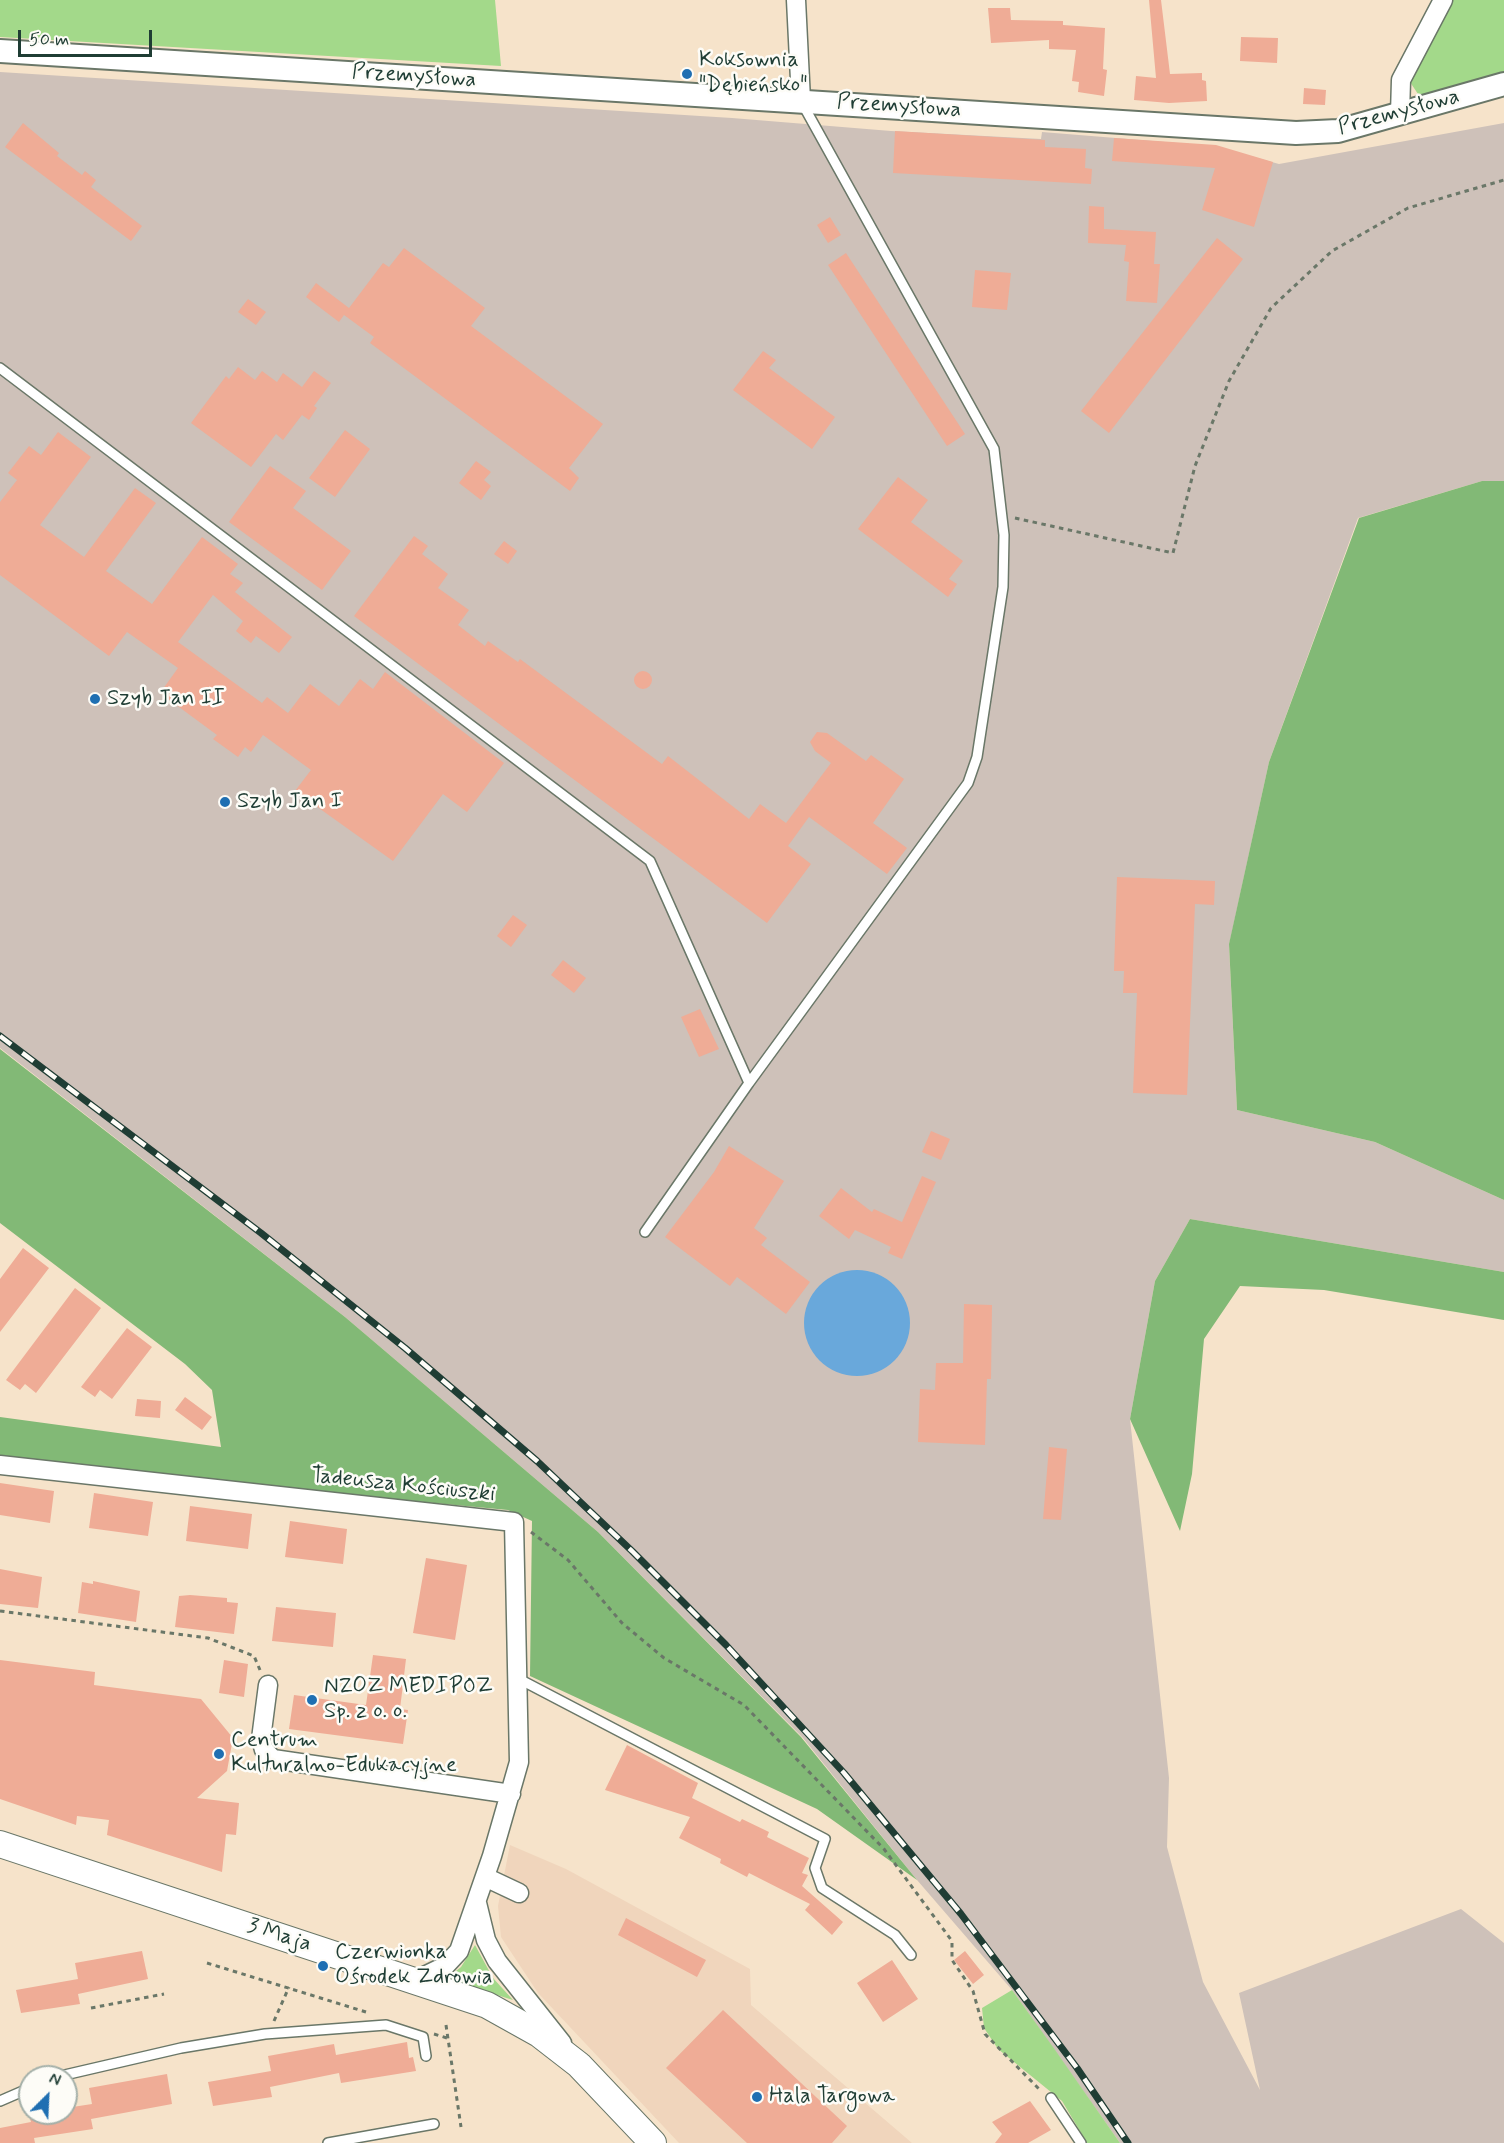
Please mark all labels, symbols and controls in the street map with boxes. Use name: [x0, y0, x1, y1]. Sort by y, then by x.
scale bar: [21, 18, 154, 56]
text: 50 m: [29, 28, 69, 52]
place label: Koksownia "Dębieńsko": [699, 48, 808, 100]
street label: Przemysłowa: [351, 59, 477, 95]
marker: Koksownia "Dębieńsko": [680, 67, 694, 81]
street label: Przemysłowa: [1335, 84, 1463, 142]
street label: Przemysłowa: [836, 89, 962, 125]
place label: Szyb Jan II: [107, 686, 225, 712]
marker: Szyb Jan II: [88, 692, 102, 706]
place label: Szyb Jan I: [237, 789, 342, 815]
marker: Szyb Jan I: [218, 795, 232, 809]
street label: Tadeusza Kościuszki: [310, 1463, 496, 1509]
place label: NZOZ MEDIPOZ Sp. z o. o.: [324, 1674, 493, 1726]
marker: NZOZ MEDIPOZ Sp. z o. o.: [305, 1693, 319, 1707]
place label: Centrum Kulturalno-Edukacyjne: [231, 1728, 457, 1780]
marker: Centrum Kulturalno-Edukacyjne: [212, 1747, 226, 1761]
street label: 3 Maja: [244, 1913, 314, 1959]
place label: Czerwionka Ośrodek Zdrowia: [335, 1940, 492, 1992]
marker: Czerwionka Ośrodek Zdrowia: [316, 1959, 330, 1973]
north arrow: [18, 2065, 78, 2125]
text: N: [46, 2068, 64, 2092]
place label: Hala Targowa: [769, 2084, 895, 2110]
marker: Hala Targowa: [750, 2090, 764, 2104]

